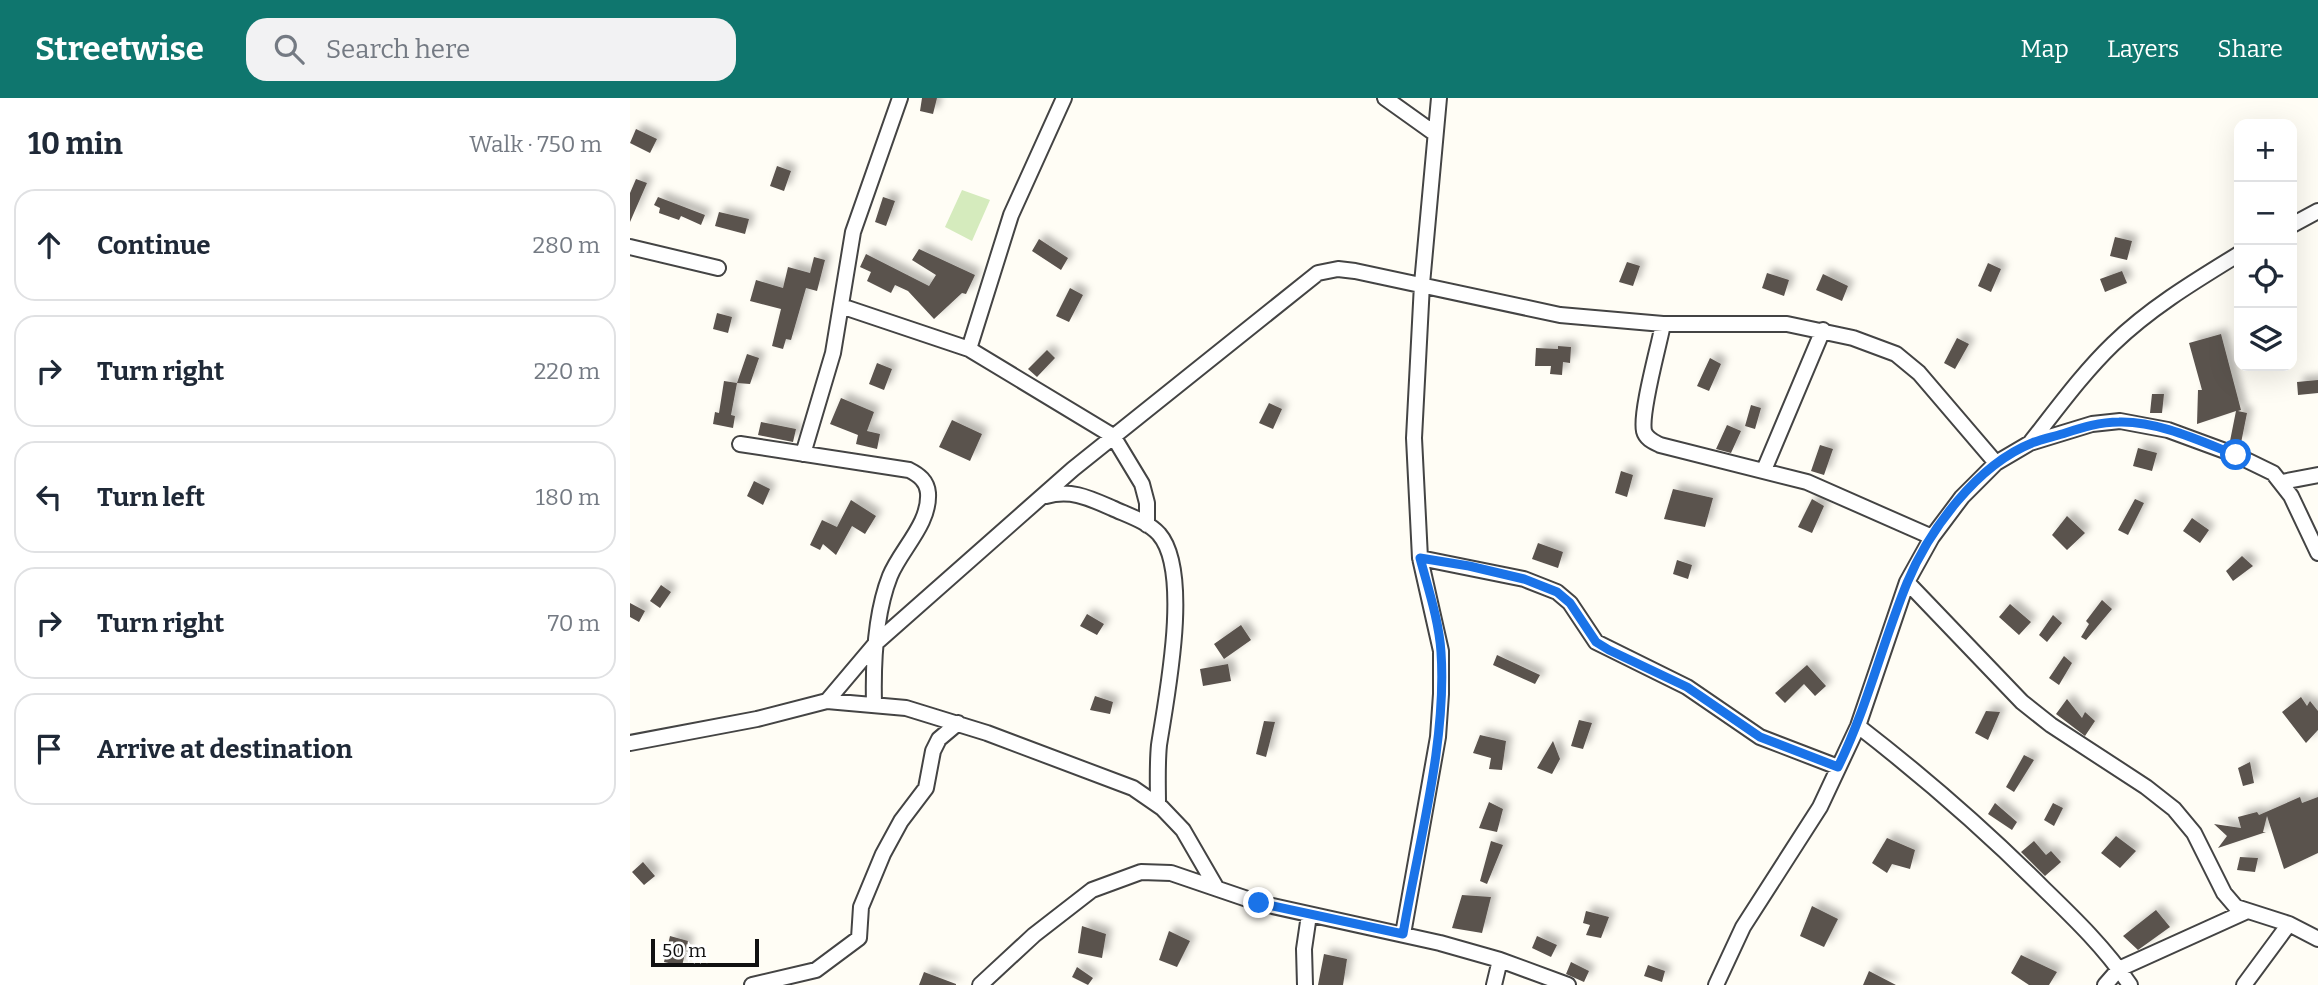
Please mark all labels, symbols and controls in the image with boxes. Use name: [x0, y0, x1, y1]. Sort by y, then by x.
search box: [246, 18, 736, 81]
text: Streetwise: [35, 29, 204, 69]
icon: search: [270, 30, 308, 68]
text: Search here: [326, 34, 470, 65]
text: Map: [2021, 35, 2069, 63]
text: Layers: [2107, 35, 2179, 63]
text: Share: [2217, 35, 2283, 63]
map controls: [2234, 119, 2297, 371]
button: +: [2234, 119, 2297, 182]
text: 10 min: [28, 126, 123, 162]
text: Walk · 750 m: [469, 130, 602, 158]
button: −: [2234, 182, 2297, 245]
icon: ahead: [30, 226, 68, 264]
text: Continue: [97, 230, 211, 261]
text: 280 m: [532, 231, 600, 259]
button: locate: [2234, 245, 2297, 308]
button: layers: [2234, 308, 2297, 371]
icon: right: [30, 352, 68, 390]
text: Turn right: [97, 356, 224, 387]
text: 220 m: [534, 357, 600, 385]
route start: [2220, 439, 2251, 470]
icon: left: [30, 478, 68, 516]
text: Turn left: [97, 482, 205, 513]
text: 180 m: [536, 483, 600, 511]
icon: right: [30, 604, 68, 642]
text: Turn right: [97, 608, 224, 639]
text: 70 m: [548, 609, 600, 637]
icon: arrive: [30, 730, 68, 768]
text: Arrive at destination: [97, 734, 352, 765]
route end: [1243, 887, 1274, 918]
scale bar: [651, 936, 760, 968]
text: 50 m: [662, 939, 706, 962]

